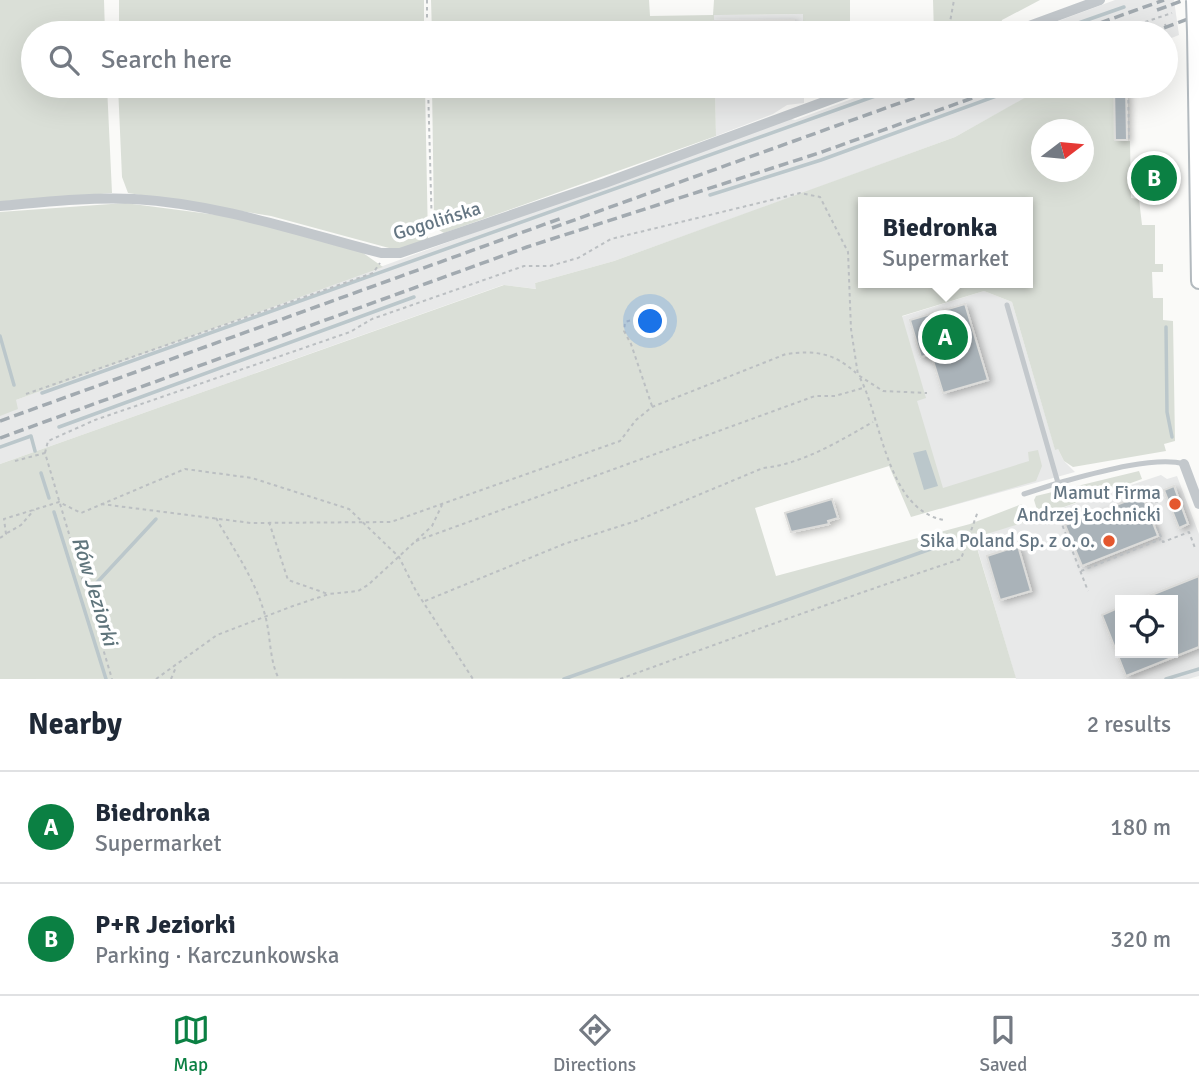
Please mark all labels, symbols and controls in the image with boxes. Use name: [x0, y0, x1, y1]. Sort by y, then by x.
search box: [21, 21, 1178, 98]
icon: search: [45, 41, 83, 79]
text: Search here: [101, 44, 232, 76]
north arrow: [1031, 119, 1094, 182]
pin: B: [1131, 152, 1177, 204]
street label: Gogolińska: [390, 196, 484, 246]
popup: [858, 197, 1033, 288]
text: Biedronka: [882, 212, 998, 244]
text: Supermarket: [882, 244, 1009, 273]
your location: [633, 304, 667, 338]
pin: A: [922, 311, 968, 363]
place label: Mamut Firma Andrzej Łochnicki: [1017, 481, 1161, 527]
marker: Mamut Firma Andrzej Łochnicki: [1167, 496, 1183, 512]
place label: Sika Poland Sp. z o. o.: [920, 529, 1095, 553]
water label: Rów Jeziorki: [66, 533, 125, 651]
marker: Sika Poland Sp. z o. o.: [1101, 533, 1117, 549]
map controls: [1115, 595, 1178, 658]
button: locate: [1115, 595, 1178, 658]
text: Nearby: [28, 706, 122, 743]
text: 2 results: [1087, 710, 1171, 739]
text: Biedronka: [95, 797, 210, 829]
text: A: [44, 813, 58, 842]
text: 180 m: [1110, 813, 1171, 842]
text: Supermarket: [95, 829, 222, 858]
text: P+R Jeziorki: [95, 909, 236, 941]
text: B: [44, 925, 58, 954]
text: 320 m: [1110, 925, 1171, 954]
text: Parking · Karczunkowska: [95, 941, 339, 970]
tab: Map: [172, 1011, 210, 1077]
tab: Directions: [553, 1011, 636, 1077]
tab: Saved: [979, 1011, 1027, 1077]

